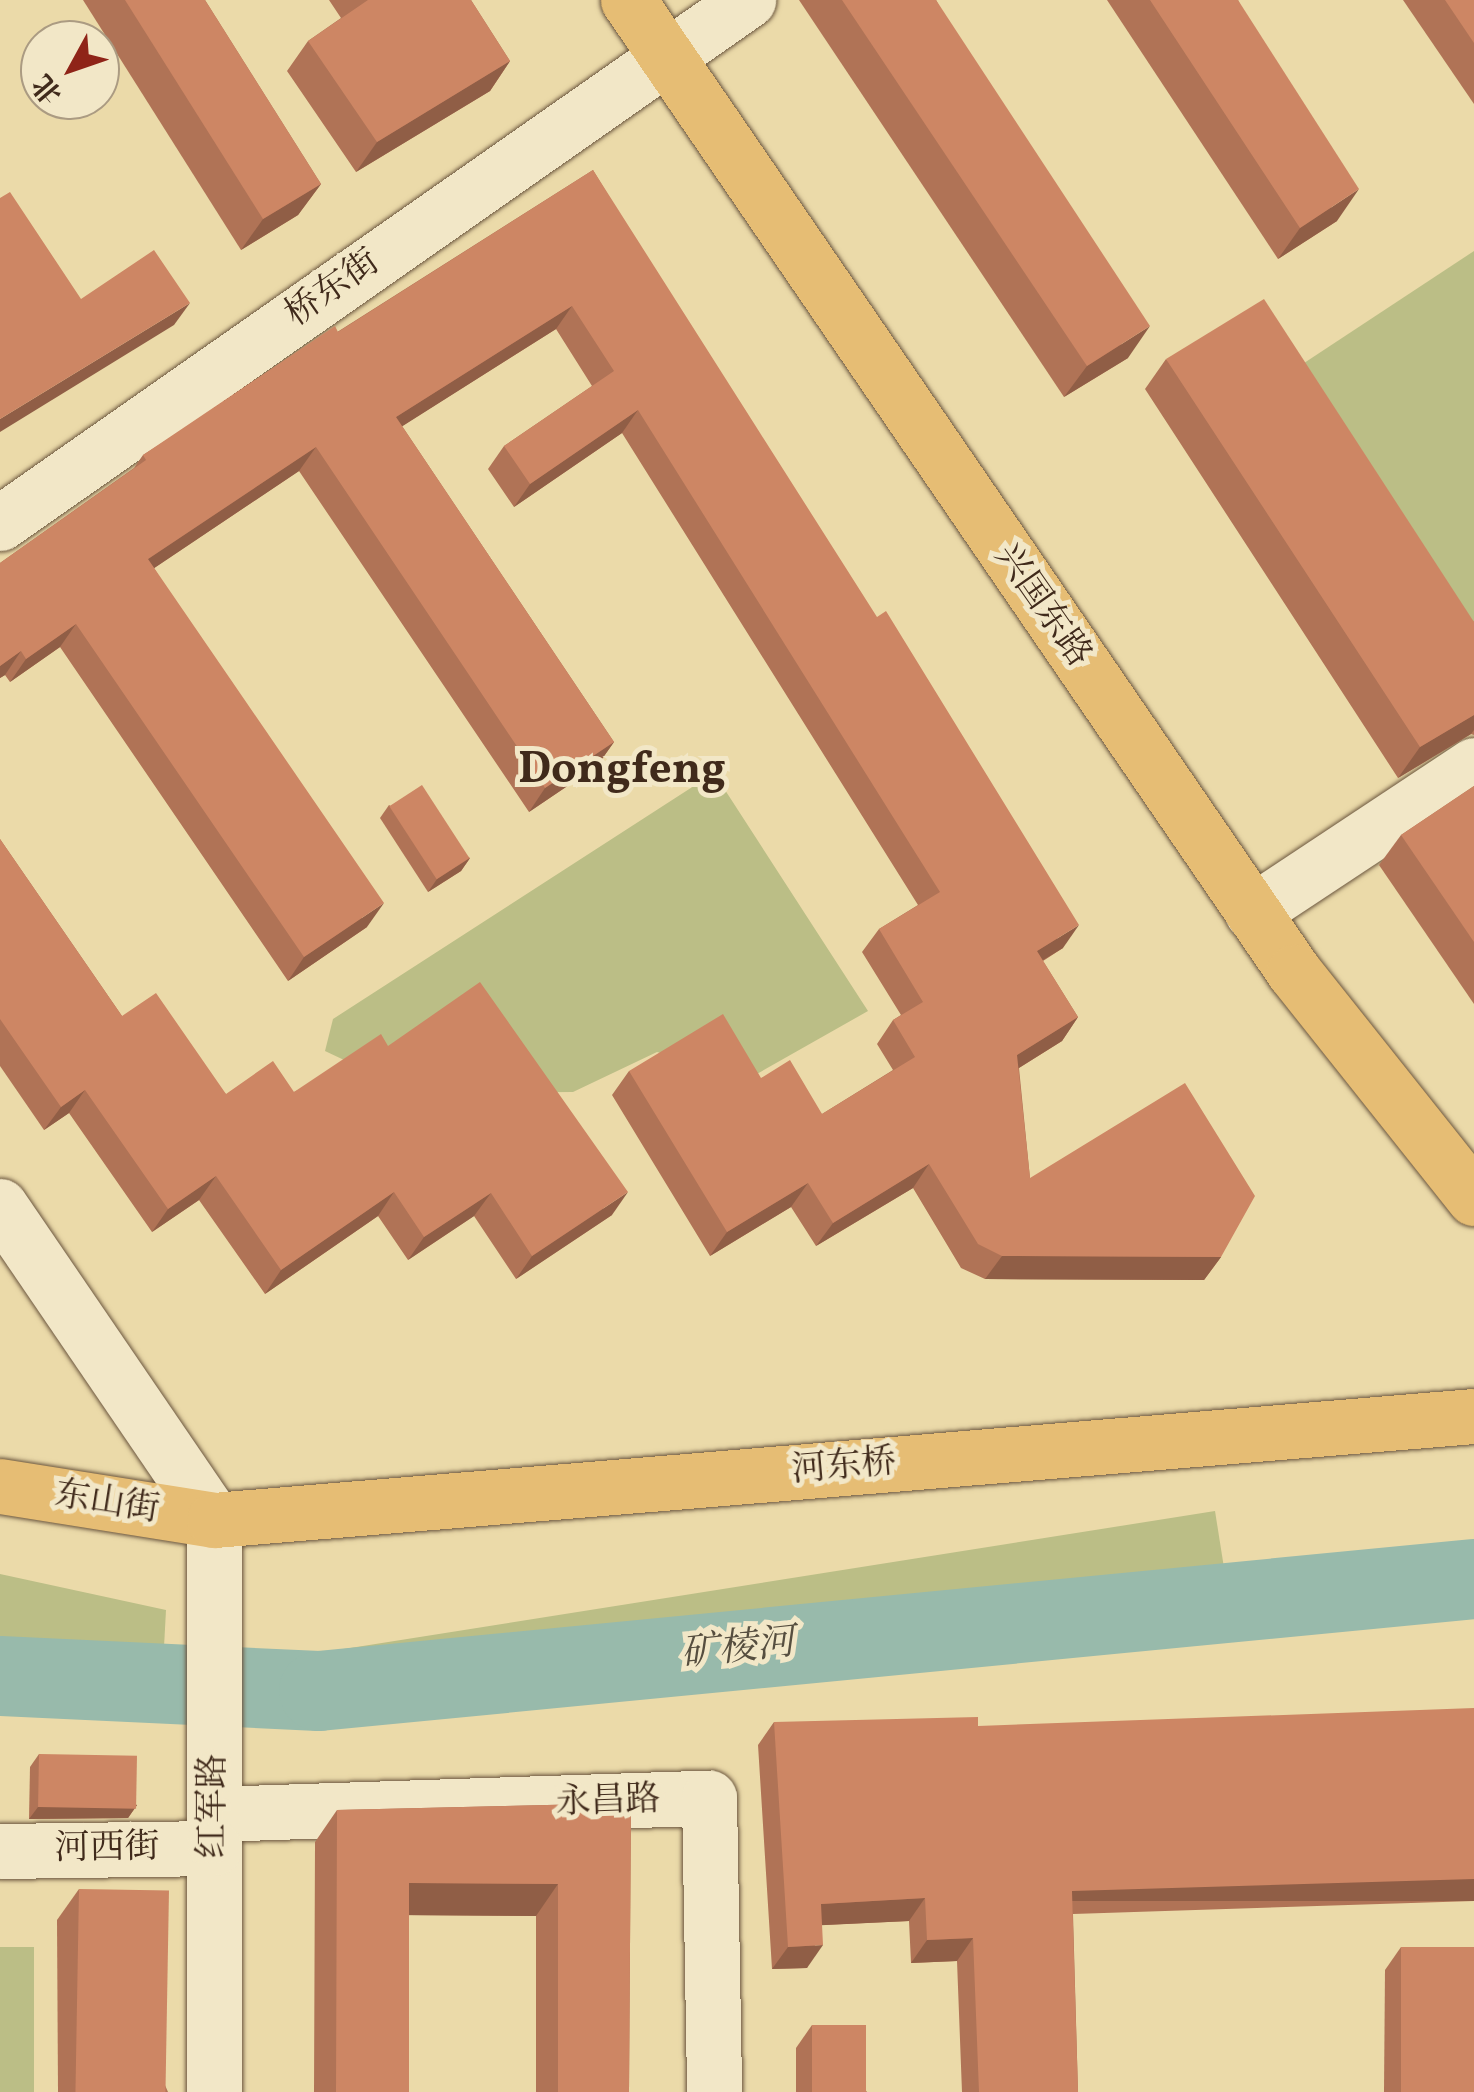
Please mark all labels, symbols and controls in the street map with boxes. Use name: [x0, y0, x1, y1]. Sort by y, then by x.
north arrow: [20, 20, 120, 120]
text: 北: [24, 65, 72, 112]
street label: 桥东街: [278, 242, 388, 336]
street label: 兴国东路: [985, 537, 1099, 675]
district label: Dongfeng: [518, 744, 726, 798]
street label: 河东桥: [790, 1442, 898, 1492]
street label: 东山街: [52, 1474, 162, 1532]
water label: 矿棱河: [679, 1621, 797, 1679]
street label: 红军路: [193, 1754, 235, 1858]
street label: 永昌路: [555, 1779, 661, 1825]
street label: 河西街: [54, 1827, 160, 1871]

